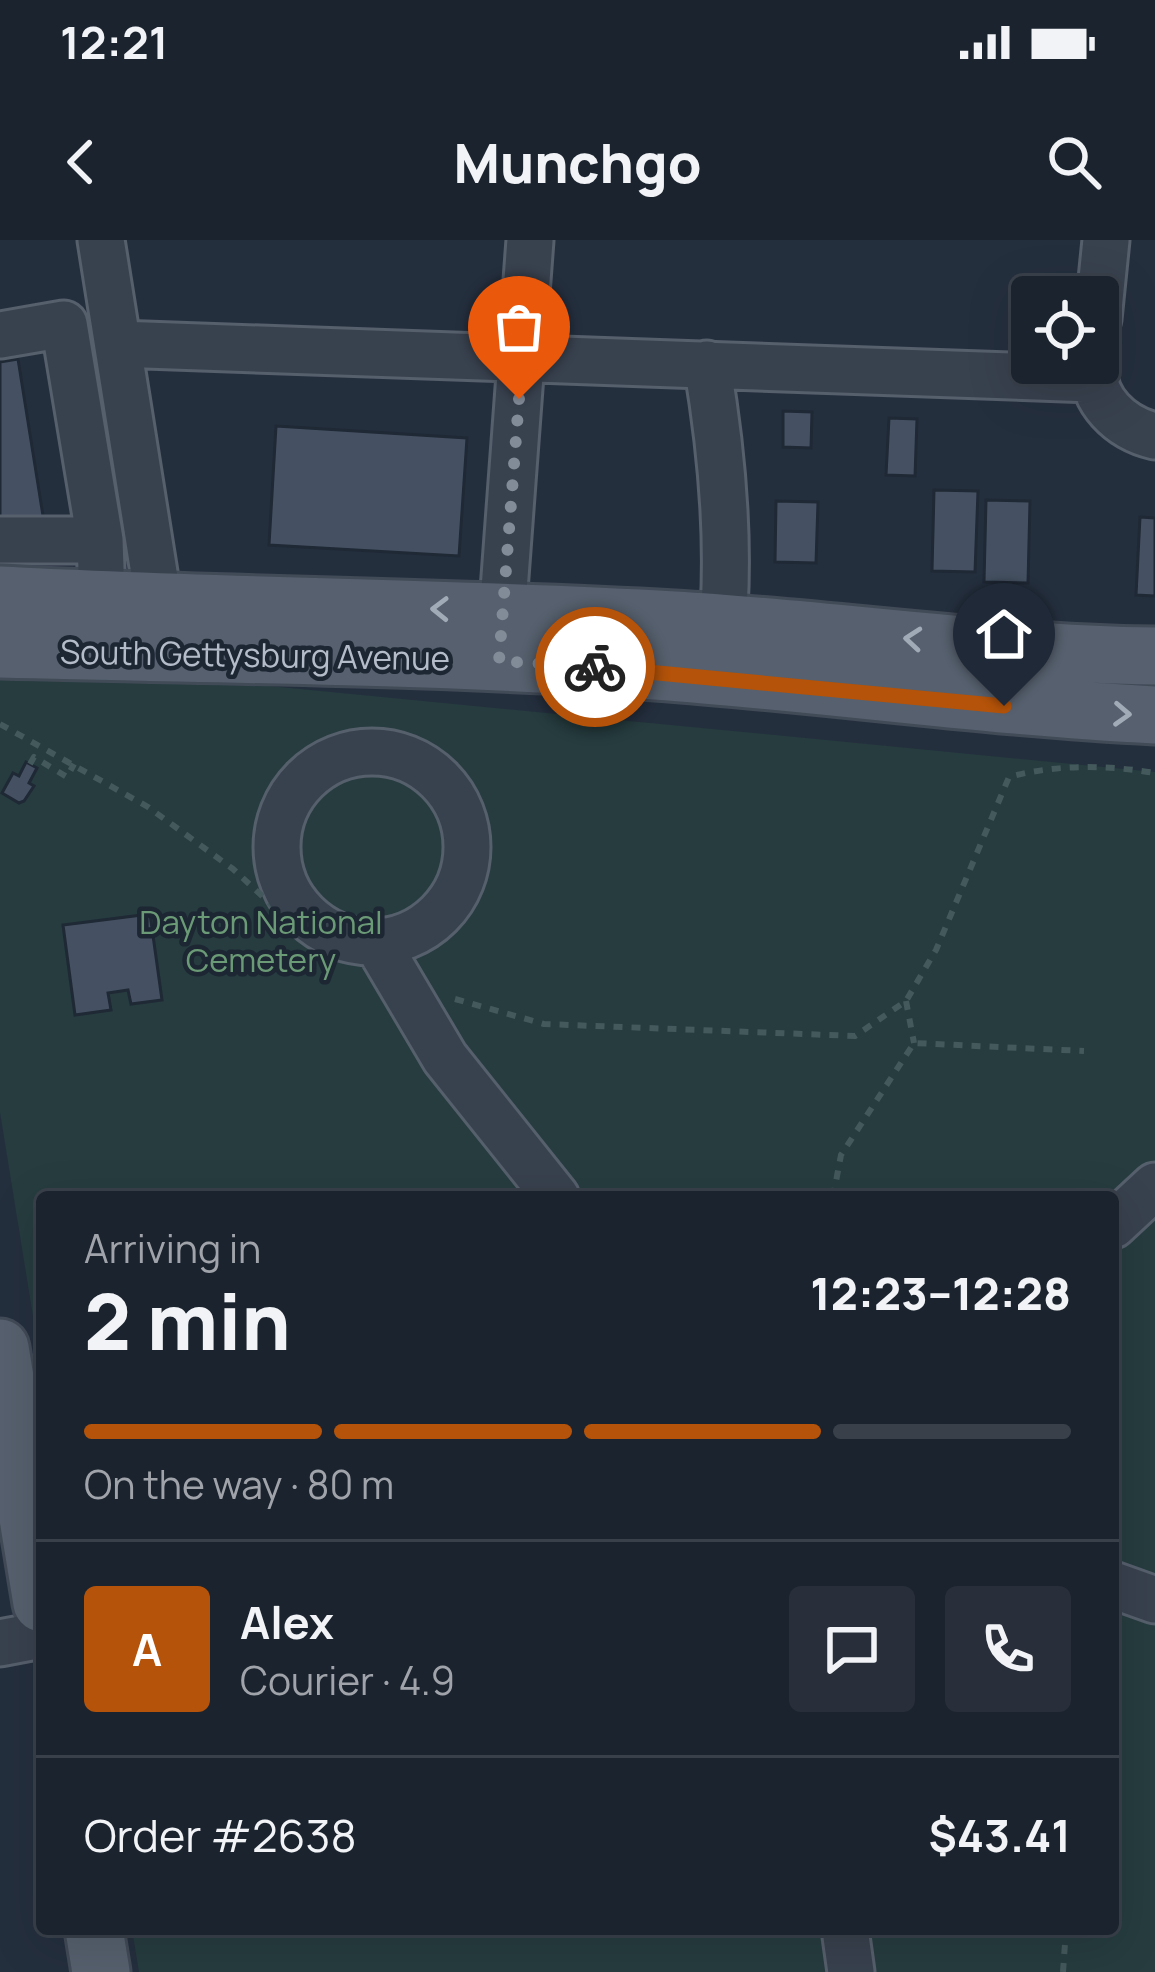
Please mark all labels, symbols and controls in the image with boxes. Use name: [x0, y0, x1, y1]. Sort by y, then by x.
text: 12:21: [60, 11, 168, 73]
text: Munchgo: [454, 125, 701, 199]
icon: back: [48, 129, 114, 195]
icon: search: [1041, 129, 1107, 195]
pin: [468, 276, 570, 399]
map controls: [1011, 276, 1119, 384]
button: locate: [1011, 276, 1119, 384]
icon: bag: [486, 294, 552, 360]
pin: [953, 583, 1055, 706]
one-way arrow: [430, 596, 449, 622]
icon: home: [971, 601, 1037, 667]
courier: [535, 607, 655, 727]
one-way arrow: [903, 627, 922, 652]
street label: South Gettysburg Avenue: [60, 629, 450, 680]
icon: bike: [562, 634, 628, 700]
one-way arrow: [1113, 701, 1132, 727]
park label: Dayton National Cemetery: [139, 899, 383, 982]
text: Arriving in: [84, 1221, 261, 1275]
text: 12:23–12:28: [810, 1262, 1071, 1324]
text: 2 min: [84, 1267, 291, 1373]
text: On the way · 80 m: [84, 1457, 394, 1511]
button: chat: [789, 1586, 915, 1712]
button: phone: [945, 1586, 1071, 1712]
text: Alex: [240, 1591, 334, 1653]
text: A: [132, 1618, 162, 1680]
text: Courier · 4.9: [240, 1653, 455, 1707]
text: Order #2638: [84, 1804, 357, 1866]
text: $43.41: [928, 1804, 1071, 1866]

